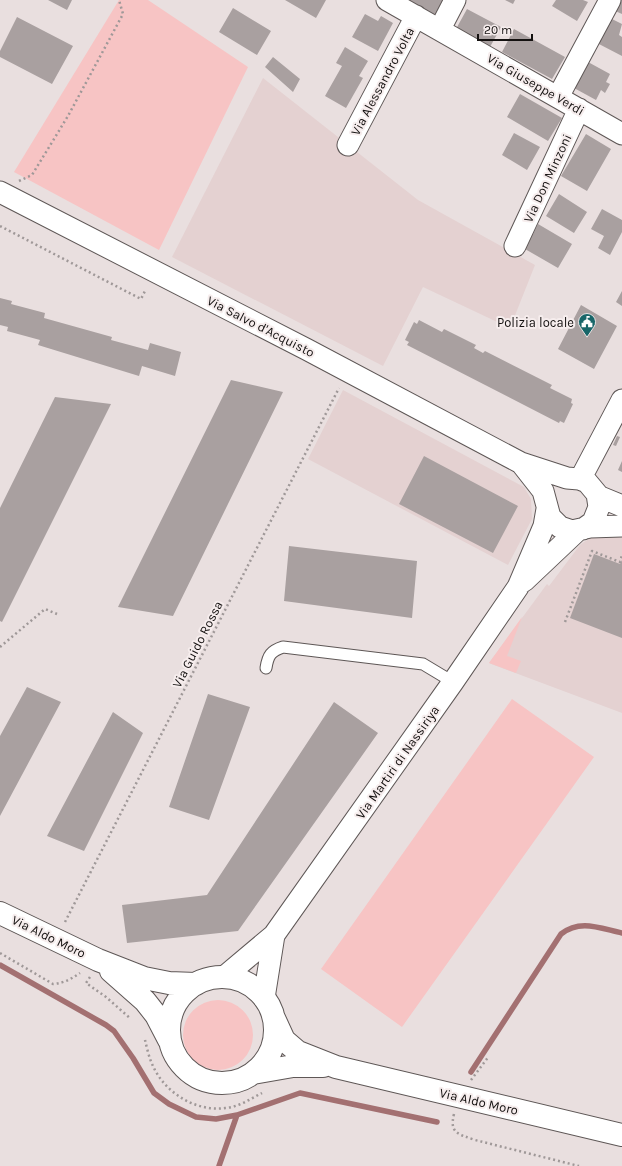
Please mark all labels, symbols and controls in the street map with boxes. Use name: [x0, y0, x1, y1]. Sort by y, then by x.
scale bar: [478, 16, 532, 42]
text: 20 m: [484, 23, 512, 37]
street label: Via Alessandro Volta: [348, 25, 417, 138]
street label: Via Giuseppe Verdi: [484, 50, 587, 118]
street label: Via Don Minzoni: [520, 132, 574, 225]
street label: Via Salvo d'Acquisto: [204, 293, 317, 361]
public building icon: Polizia locale: [577, 312, 597, 337]
place label: Polizia locale: [497, 315, 574, 330]
street label: Via Guido Rossa: [169, 598, 226, 690]
street label: Via Martiri di Nassiriya: [353, 703, 442, 822]
street label: Via Aldo Moro: [9, 912, 88, 961]
street label: Via Aldo Moro: [438, 1085, 520, 1118]

